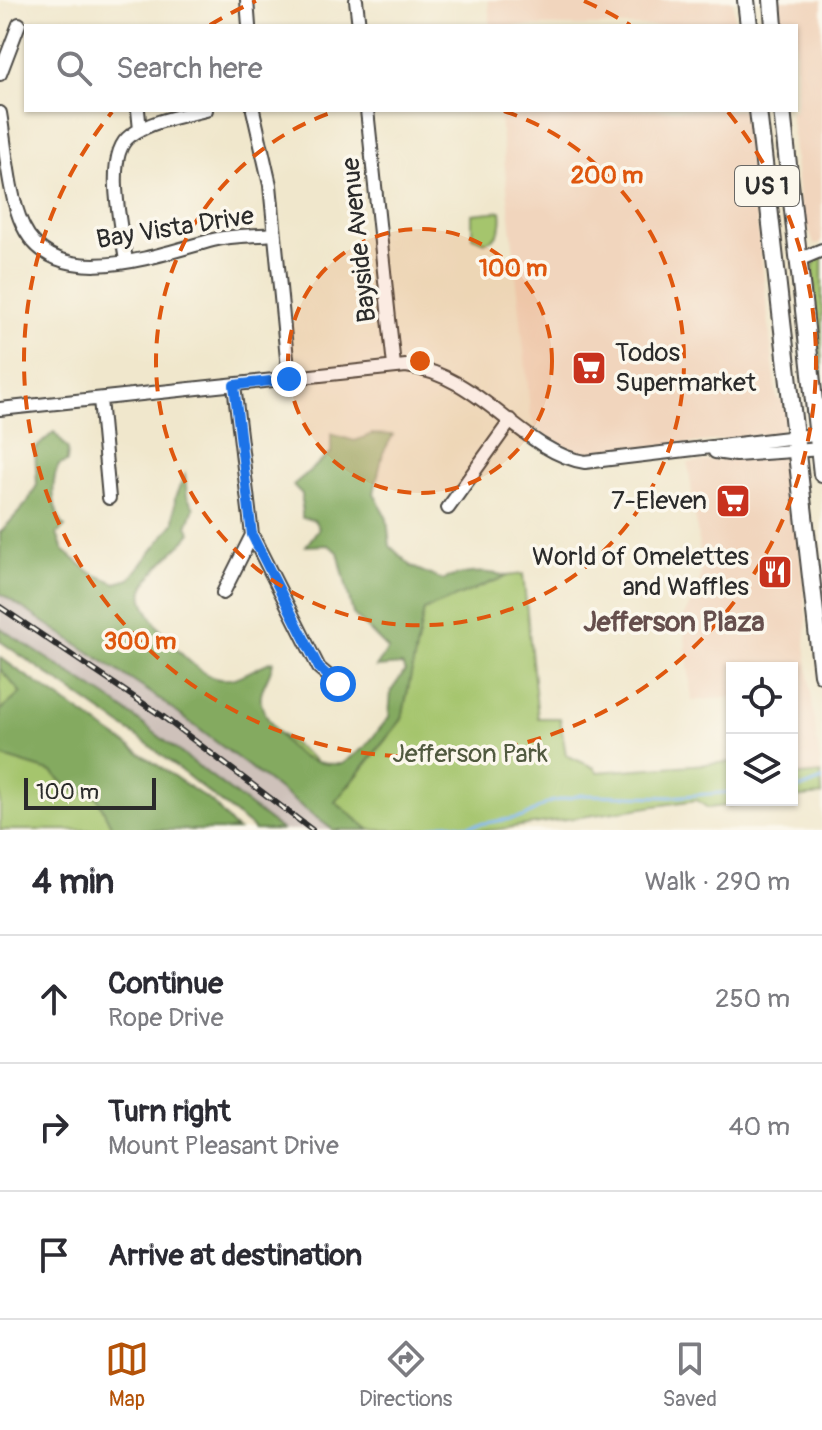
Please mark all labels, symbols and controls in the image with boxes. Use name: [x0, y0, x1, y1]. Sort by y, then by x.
search box: [24, 24, 798, 112]
icon: search: [52, 46, 96, 90]
text: Search here: [116, 50, 263, 87]
street label: Bayside Avenue: [334, 156, 384, 324]
text: 200 m: [571, 161, 643, 190]
road number: US 1: [735, 166, 799, 206]
street label: Bay Vista Drive: [94, 200, 256, 256]
text: 100 m: [479, 254, 547, 283]
place label: Todos Supermarket: [615, 337, 757, 399]
centre of rings: [406, 347, 434, 375]
supermarket icon: Todos Supermarket: [570, 349, 608, 387]
route end: [271, 361, 307, 397]
supermarket icon: 7-Eleven: [714, 482, 752, 520]
place label: 7-Eleven: [611, 485, 707, 517]
place label: World of Omelettes and Waffles: [532, 541, 749, 603]
restaurant icon: World of Omelettes and Waffles: [756, 553, 794, 591]
district label: Jefferson Plaza: [583, 605, 765, 640]
text: 300 m: [104, 627, 176, 656]
map controls: [726, 662, 798, 806]
button: locate: [726, 662, 798, 734]
route start: [320, 666, 356, 702]
button: layers: [726, 734, 798, 806]
park label: Jefferson Park: [392, 738, 548, 770]
scale bar: [24, 774, 156, 810]
text: 100 m: [36, 778, 99, 806]
text: 4 min: [32, 861, 114, 904]
text: Walk · 290 m: [645, 866, 790, 898]
text: Continue: [108, 965, 223, 1002]
icon: ahead: [32, 977, 76, 1021]
text: 250 m: [715, 983, 790, 1015]
text: Rope Drive: [108, 1002, 224, 1034]
text: Turn right: [108, 1093, 231, 1130]
icon: right: [32, 1105, 76, 1149]
text: 40 m: [728, 1111, 790, 1143]
text: Mount Pleasant Drive: [108, 1130, 339, 1162]
icon: arrive: [32, 1233, 76, 1277]
text: Arrive at destination: [108, 1237, 362, 1274]
tab: Map: [105, 1337, 149, 1413]
tab: Directions: [359, 1337, 452, 1413]
tab: Saved: [662, 1337, 717, 1413]

